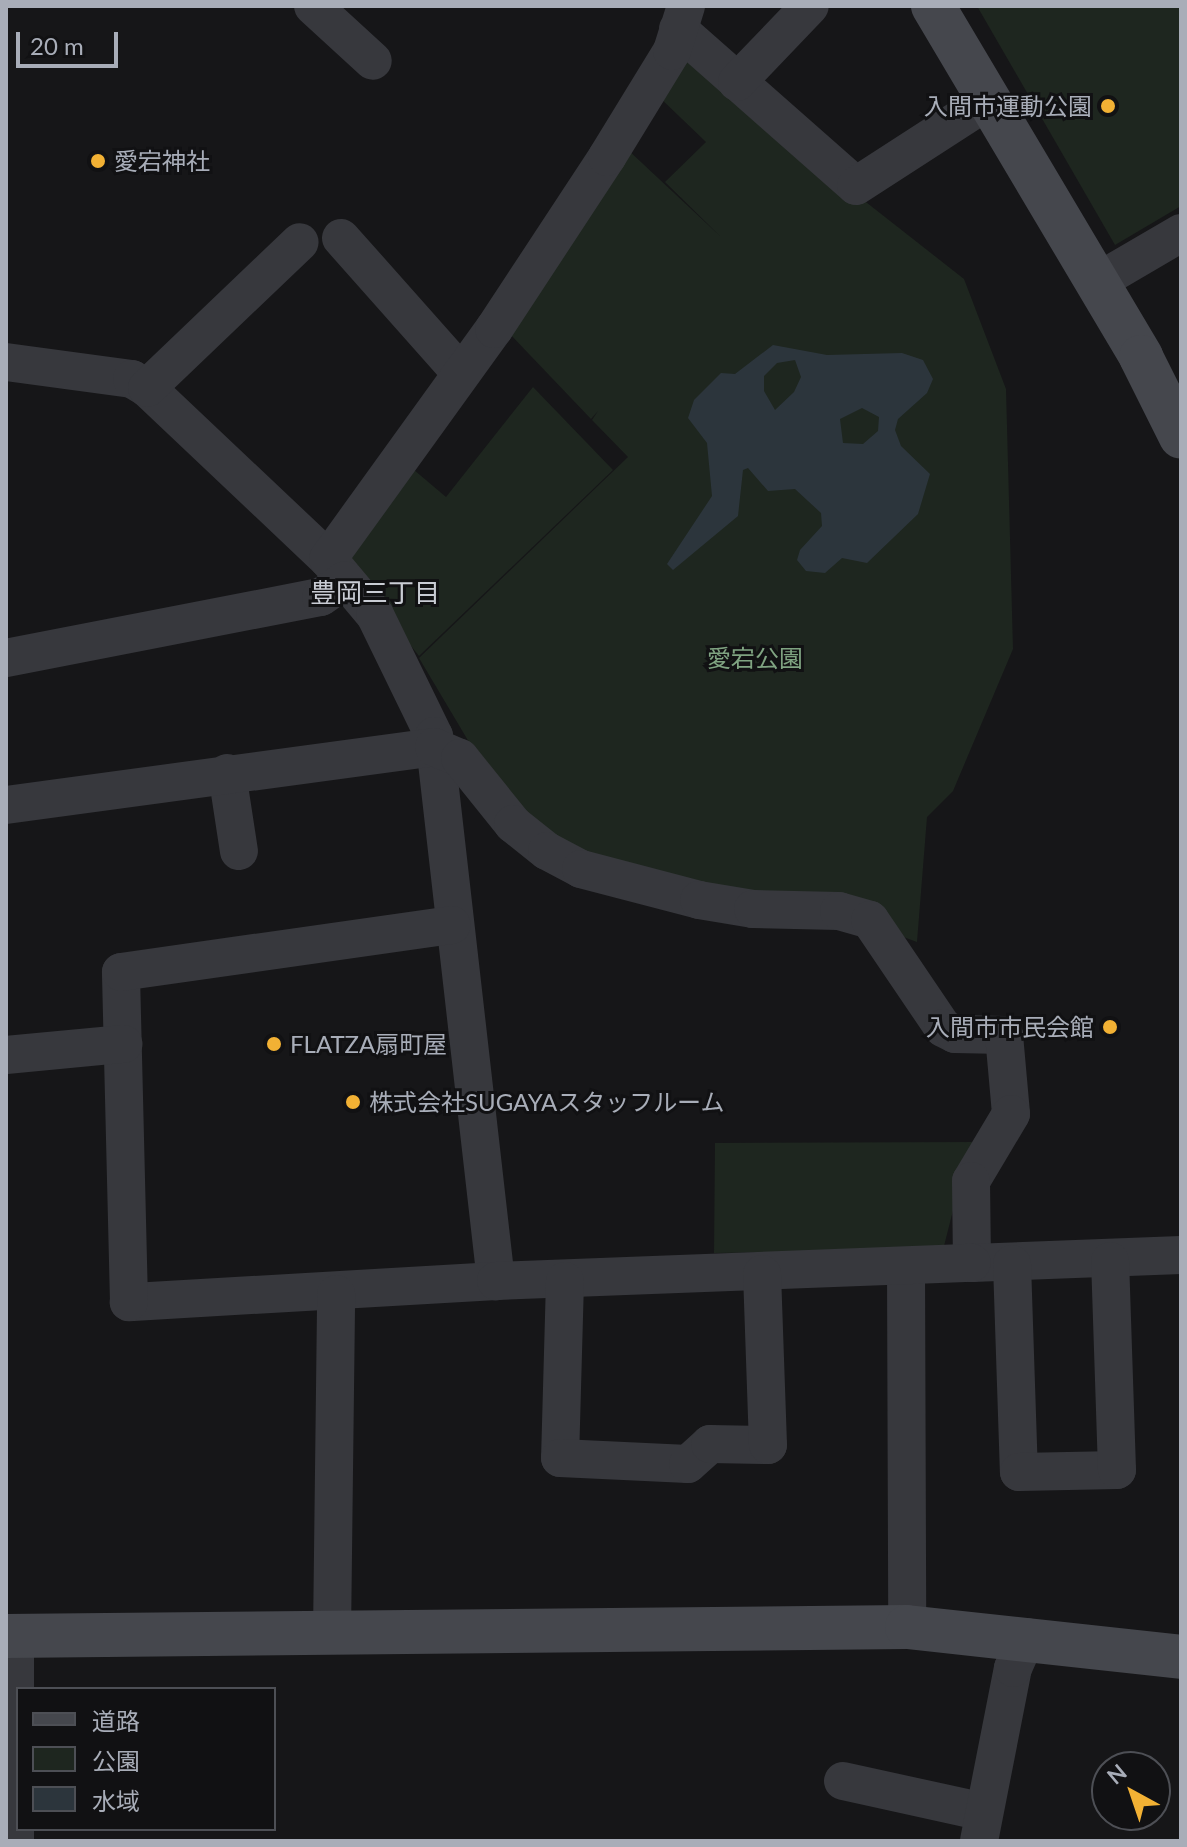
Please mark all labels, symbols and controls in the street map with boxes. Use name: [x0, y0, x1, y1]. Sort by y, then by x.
scale bar: [20, 16, 122, 66]
text: 20 m: [30, 31, 84, 60]
place label: 入間市運動公園: [924, 92, 1092, 120]
marker: 入間市運動公園: [1099, 97, 1117, 115]
place label: 愛宕神社: [114, 147, 210, 175]
marker: 愛宕神社: [89, 152, 107, 170]
district label: 豊岡三丁目: [310, 577, 440, 609]
park label: 愛宕公園: [707, 644, 803, 672]
place label: 入間市市民会館: [926, 1013, 1094, 1041]
marker: 入間市市民会館: [1101, 1018, 1119, 1036]
place label: FLATZA扇町屋: [290, 1030, 447, 1058]
marker: FLATZA扇町屋: [265, 1035, 283, 1053]
place label: 株式会社SUGAYAスタッフルーム: [369, 1088, 725, 1116]
marker: 株式会社SUGAYAスタッフルーム: [344, 1093, 362, 1111]
legend: [16, 1687, 276, 1831]
text: 道路: [92, 1706, 140, 1735]
text: 公園: [92, 1746, 140, 1775]
north arrow: [1091, 1751, 1171, 1831]
text: N: [1101, 1758, 1132, 1790]
text: 水域: [92, 1786, 140, 1815]

